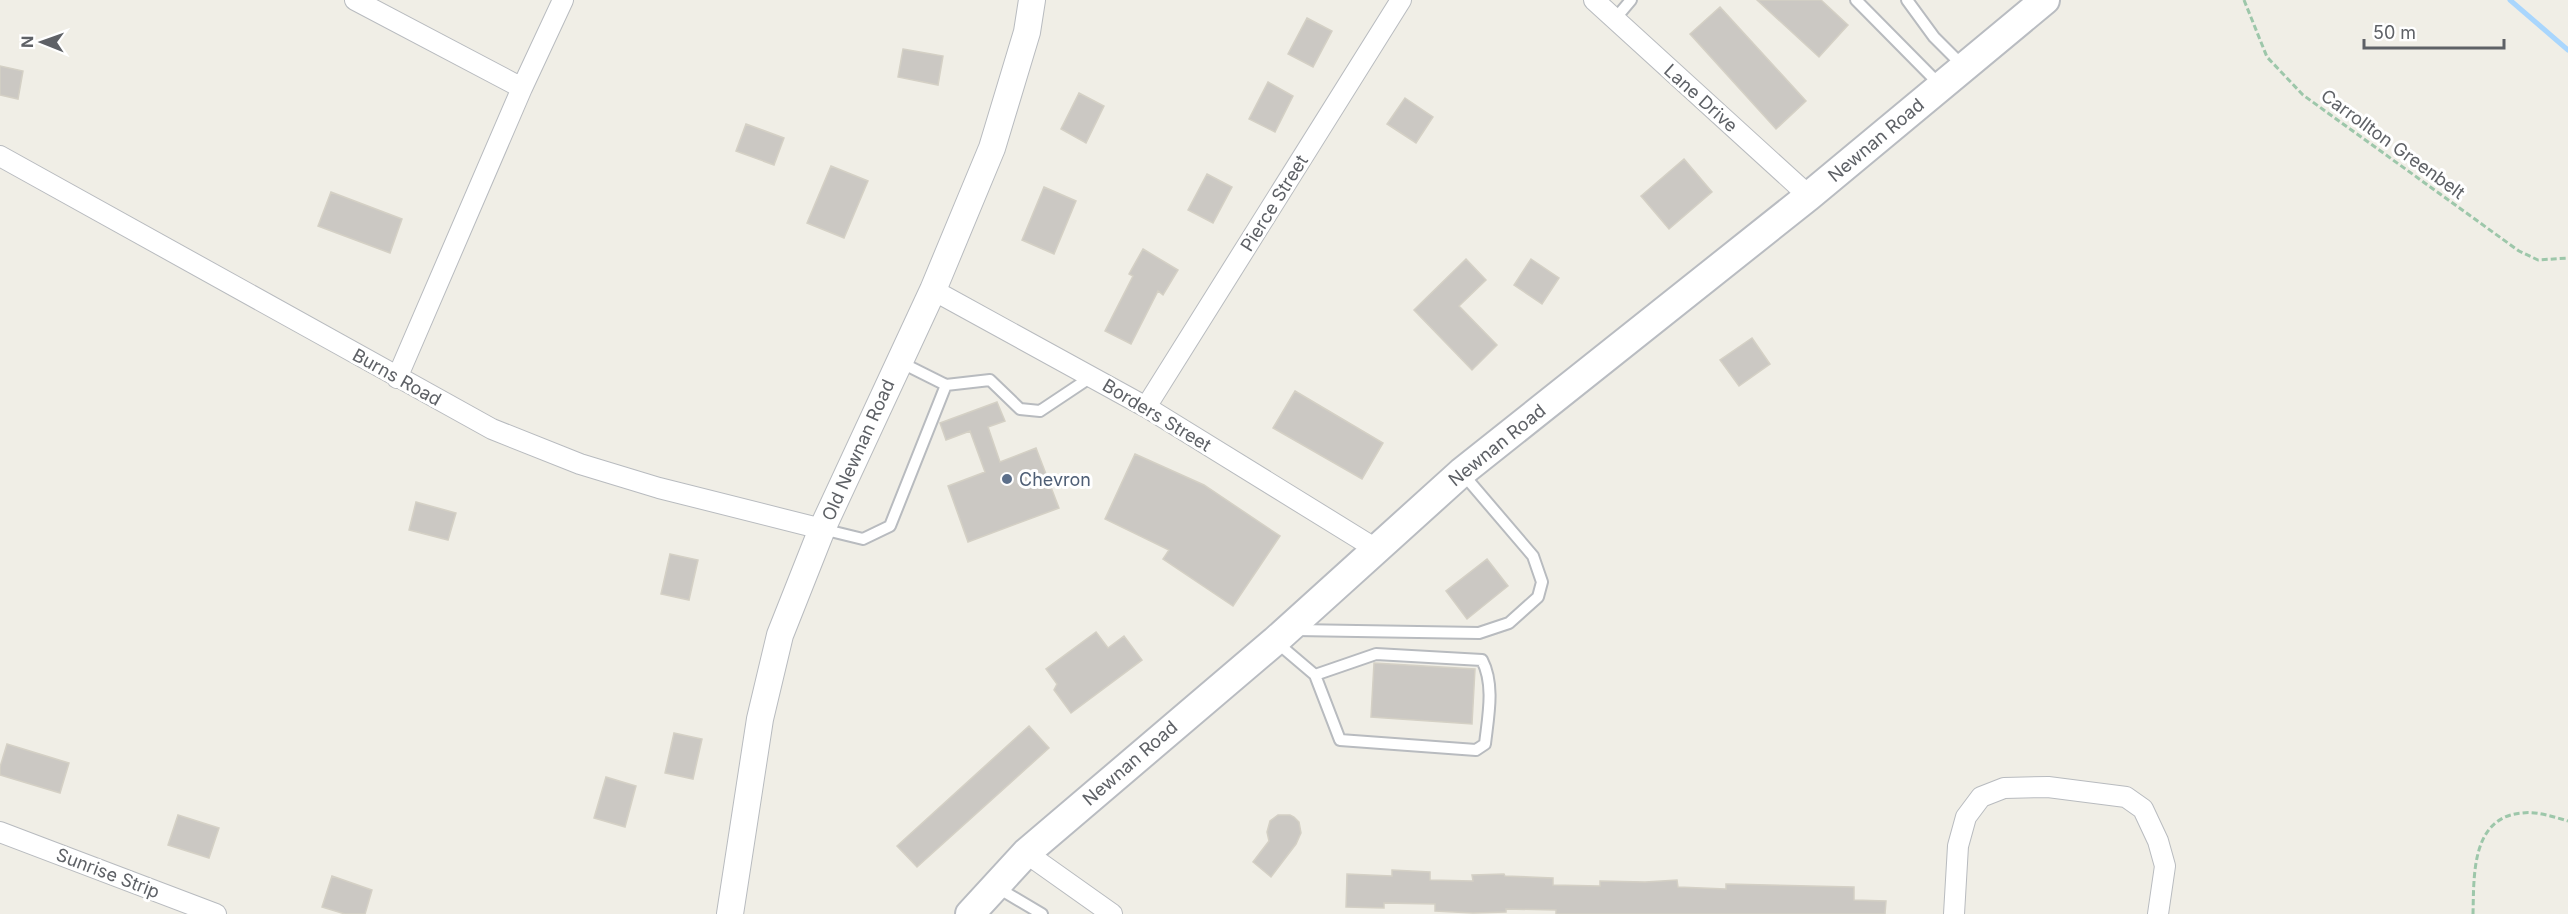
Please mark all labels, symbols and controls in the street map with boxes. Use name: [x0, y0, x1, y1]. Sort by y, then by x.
north arrow: [12, 12, 72, 72]
scale bar: [2364, 12, 2504, 50]
text: 50 m: [2373, 22, 2416, 43]
text: N: [17, 35, 37, 48]
street label: Lane Drive: [1660, 60, 1742, 136]
street label: Carrollton Greenbelt: [2317, 85, 2469, 203]
street label: Newnan Road: [1824, 94, 1928, 186]
street label: Pierce Street: [1236, 151, 1312, 255]
street label: Burns Road: [349, 344, 445, 410]
street label: Borders Street: [1099, 374, 1215, 456]
street label: Old Newnan Road: [817, 376, 899, 524]
street label: Newnan Road: [1444, 400, 1550, 490]
place label: Chevron: [1019, 469, 1091, 490]
marker: Chevron: [1000, 472, 1014, 486]
street label: Newnan Road: [1078, 716, 1182, 810]
street label: Sunrise Strip: [53, 844, 163, 902]

